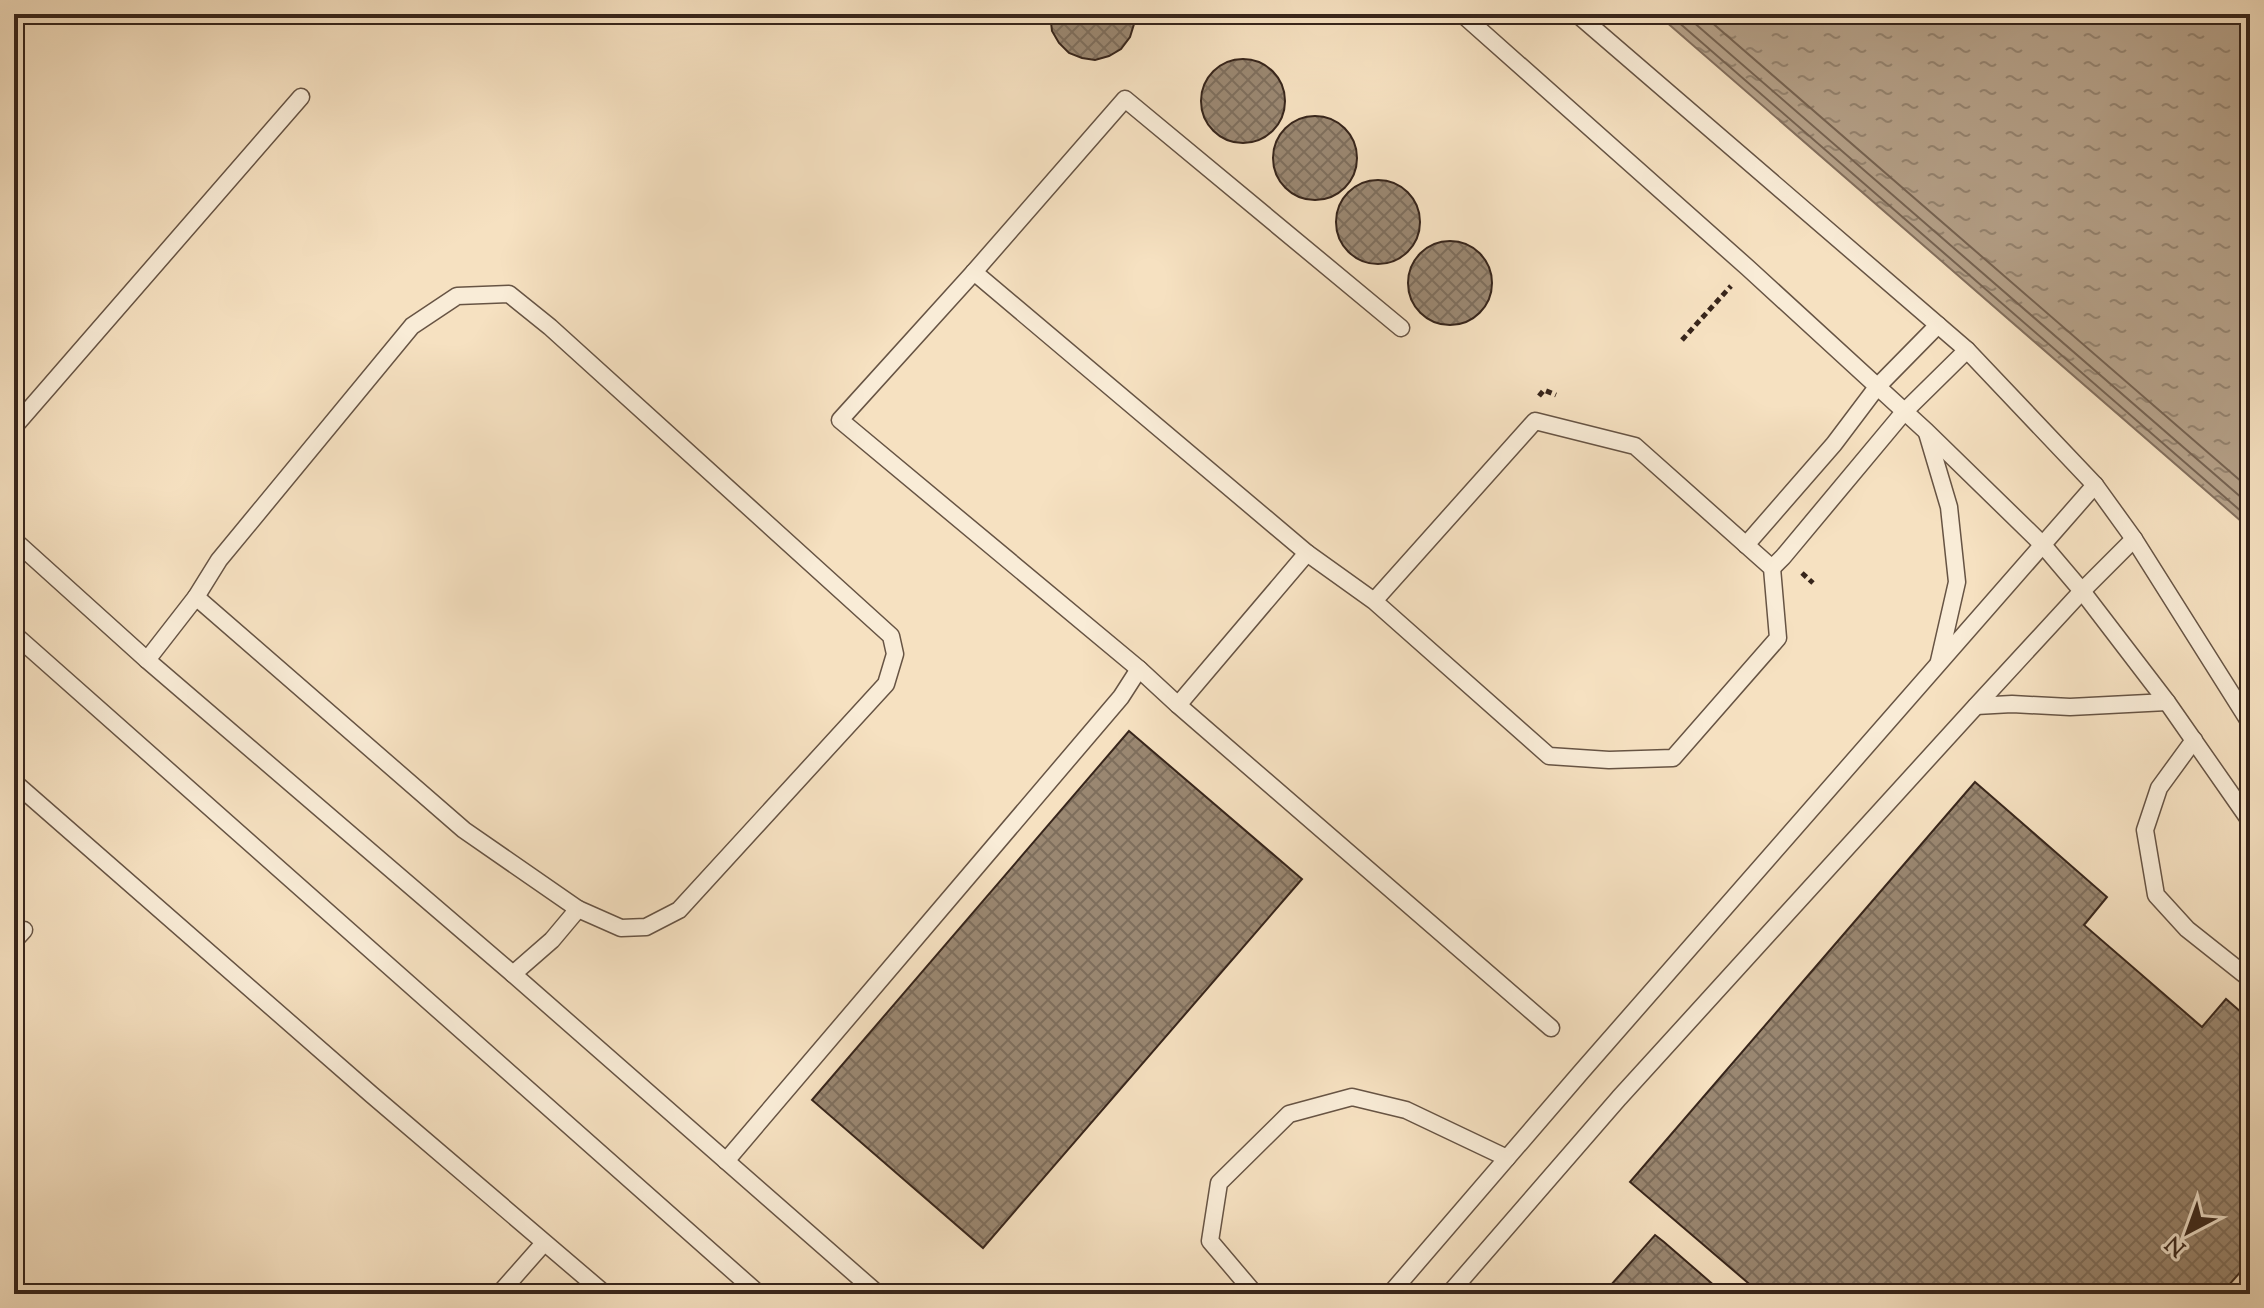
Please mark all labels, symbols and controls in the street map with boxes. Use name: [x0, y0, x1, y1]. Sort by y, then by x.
north arrow: [2148, 1192, 2228, 1272]
text: N: [2159, 1227, 2194, 1263]

